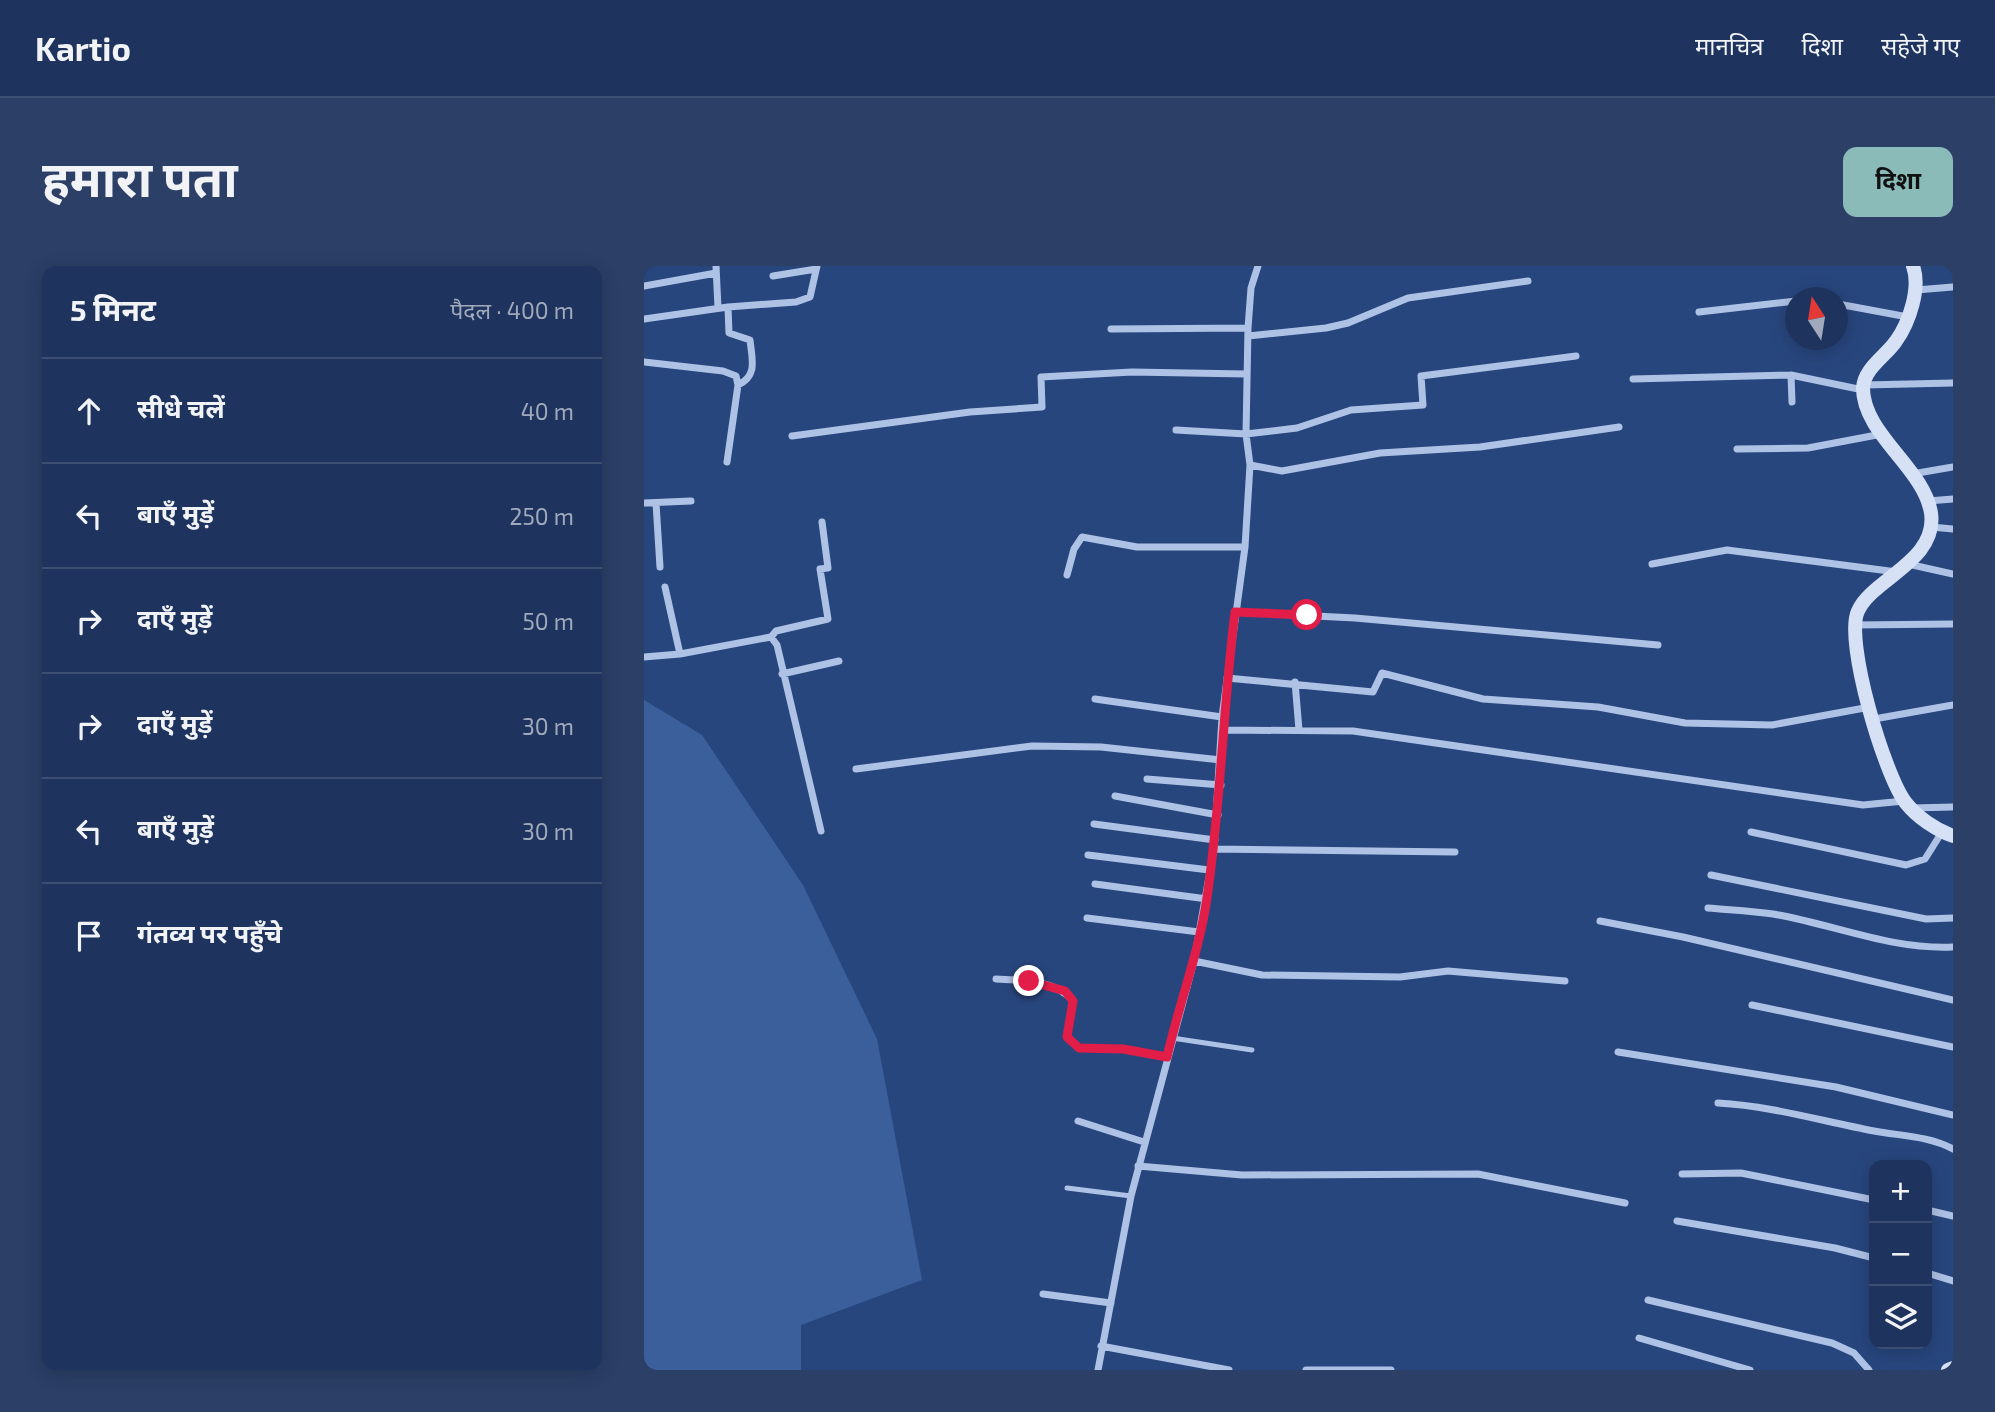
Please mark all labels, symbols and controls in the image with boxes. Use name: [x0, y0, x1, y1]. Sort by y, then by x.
text: Kartio: [35, 28, 131, 68]
text: मानचित्र: [1695, 31, 1764, 60]
text: दिशा: [1802, 31, 1843, 60]
text: सहेजे गए: [1881, 31, 1960, 60]
button: दिशा: [1843, 147, 1953, 217]
text: हमारा पता: [42, 148, 238, 207]
north arrow: [1785, 287, 1848, 350]
text: 5 मिनट: [70, 291, 156, 327]
text: पैदल · 400 m: [450, 296, 574, 324]
icon: ahead: [70, 392, 108, 430]
text: सीधे चलें: [137, 392, 225, 423]
text: 40 m: [521, 397, 574, 425]
icon: left: [70, 497, 108, 535]
text: बाएँ मुड़ें: [137, 497, 214, 528]
text: 250 m: [510, 502, 574, 530]
route start: [1291, 599, 1322, 630]
icon: right: [70, 602, 108, 640]
text: दाएँ मुड़ें: [137, 602, 212, 633]
text: 50 m: [523, 607, 574, 635]
icon: right: [70, 707, 108, 745]
text: दाएँ मुड़ें: [137, 707, 212, 738]
text: 30 m: [522, 712, 574, 740]
icon: left: [70, 812, 108, 850]
text: बाएँ मुड़ें: [137, 812, 214, 843]
text: 30 m: [522, 817, 574, 845]
icon: arrive: [70, 917, 108, 955]
text: गंतव्य पर पहुँचे: [137, 917, 282, 948]
route end: [1013, 965, 1044, 996]
map controls: [1869, 1160, 1932, 1349]
button: +: [1869, 1160, 1932, 1223]
button: −: [1869, 1223, 1932, 1286]
button: layers: [1869, 1286, 1932, 1349]

